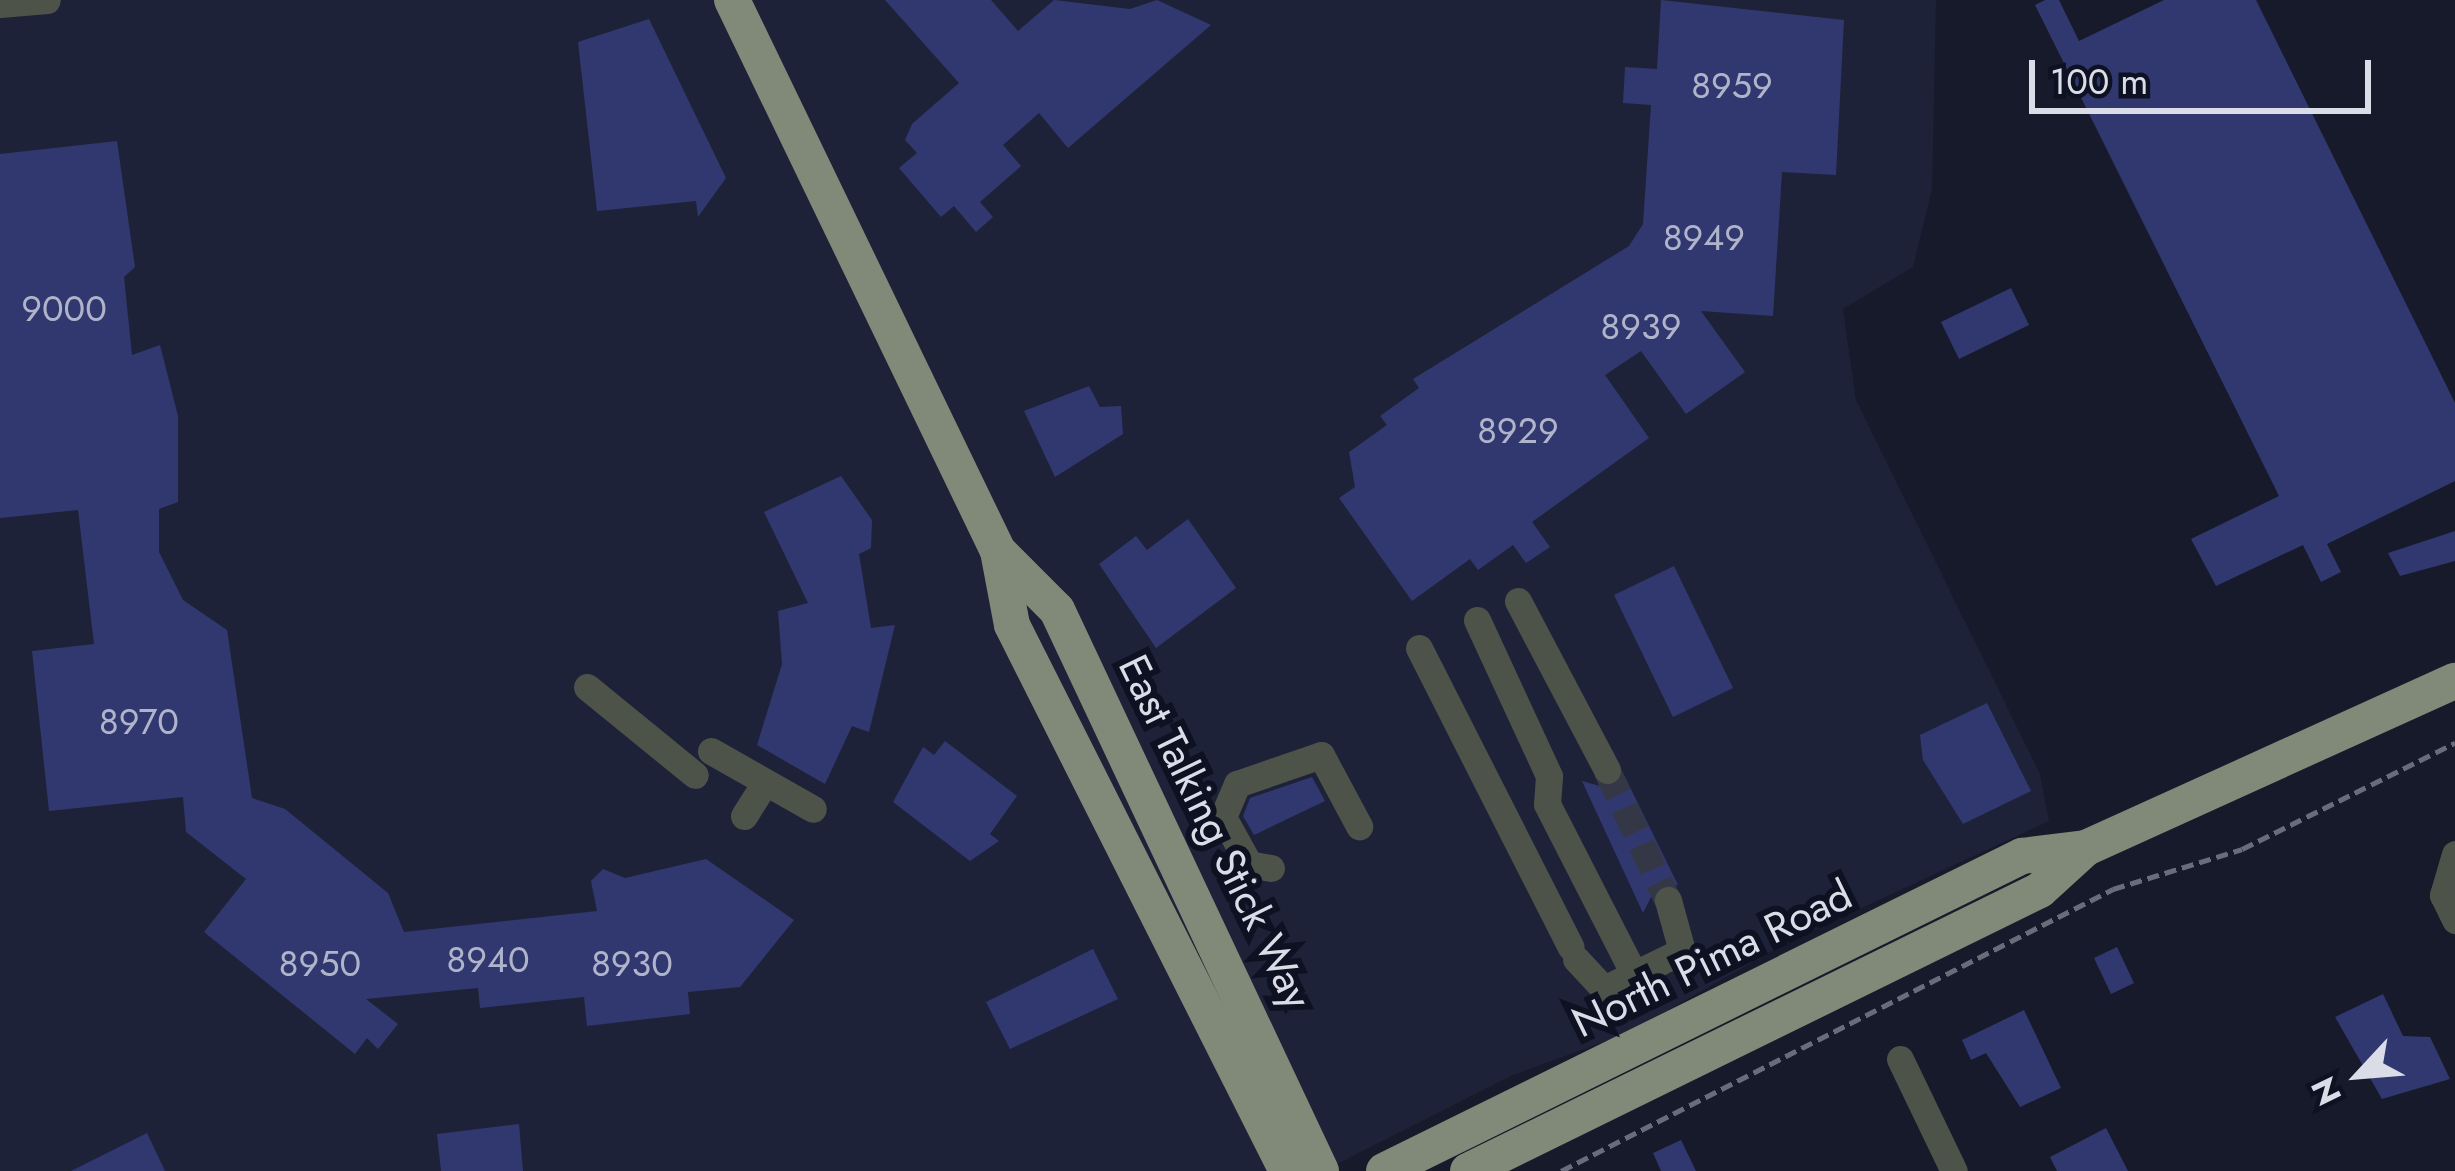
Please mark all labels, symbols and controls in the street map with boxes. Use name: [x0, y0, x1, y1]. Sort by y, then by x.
scale bar: [2035, 36, 2377, 110]
text: 100 m: [2050, 55, 2148, 107]
house number: 8959: [1691, 64, 1773, 108]
house number: 8949: [1663, 216, 1745, 260]
house number: 9000: [21, 287, 107, 331]
house number: 8939: [1601, 305, 1681, 349]
house number: 8929: [1477, 409, 1559, 453]
street label: East Talking Stick Way: [1108, 647, 1322, 1017]
house number: 8970: [99, 700, 179, 744]
street label: North Pima Road: [1564, 870, 1860, 1048]
house number: 8940: [447, 938, 529, 982]
house number: 8950: [279, 942, 361, 986]
house number: 8930: [591, 942, 673, 986]
north arrow: [2299, 1015, 2419, 1135]
text: N: [2299, 1069, 2353, 1113]

